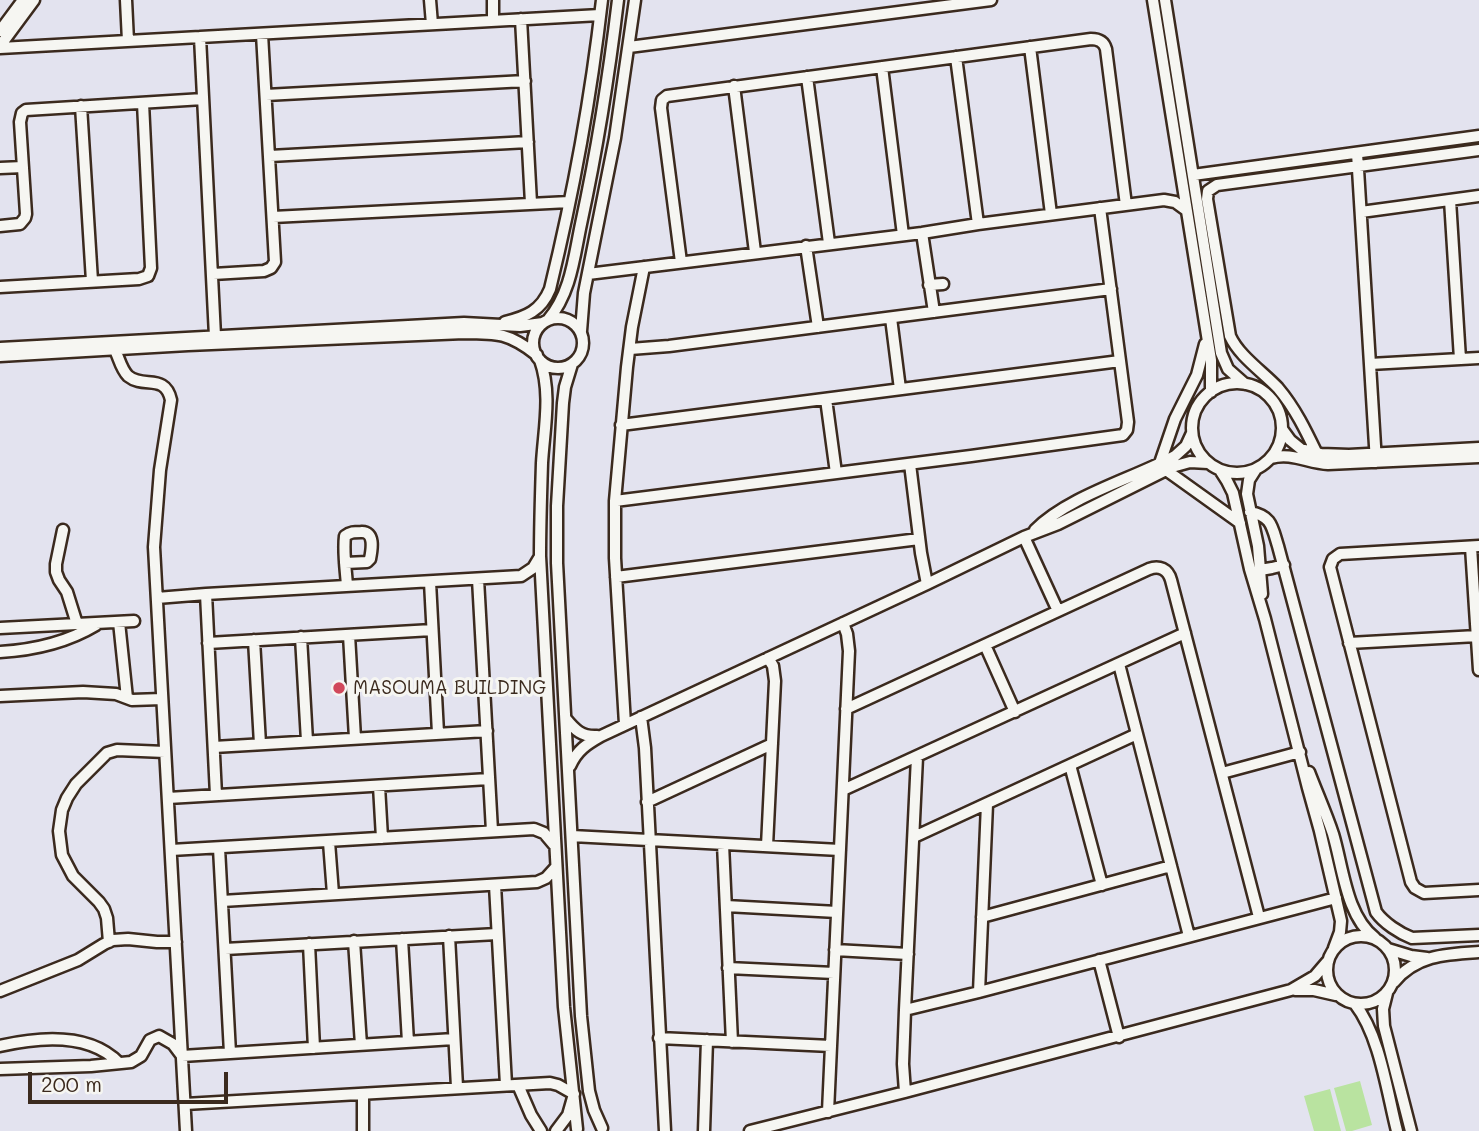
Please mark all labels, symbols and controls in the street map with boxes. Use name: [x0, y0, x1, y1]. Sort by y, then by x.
place label: MASOUMA BUILDING: [353, 677, 546, 699]
marker: MASOUMA BUILDING: [331, 680, 347, 696]
scale bar: [32, 1058, 231, 1102]
text: 200 m: [41, 1070, 102, 1097]

